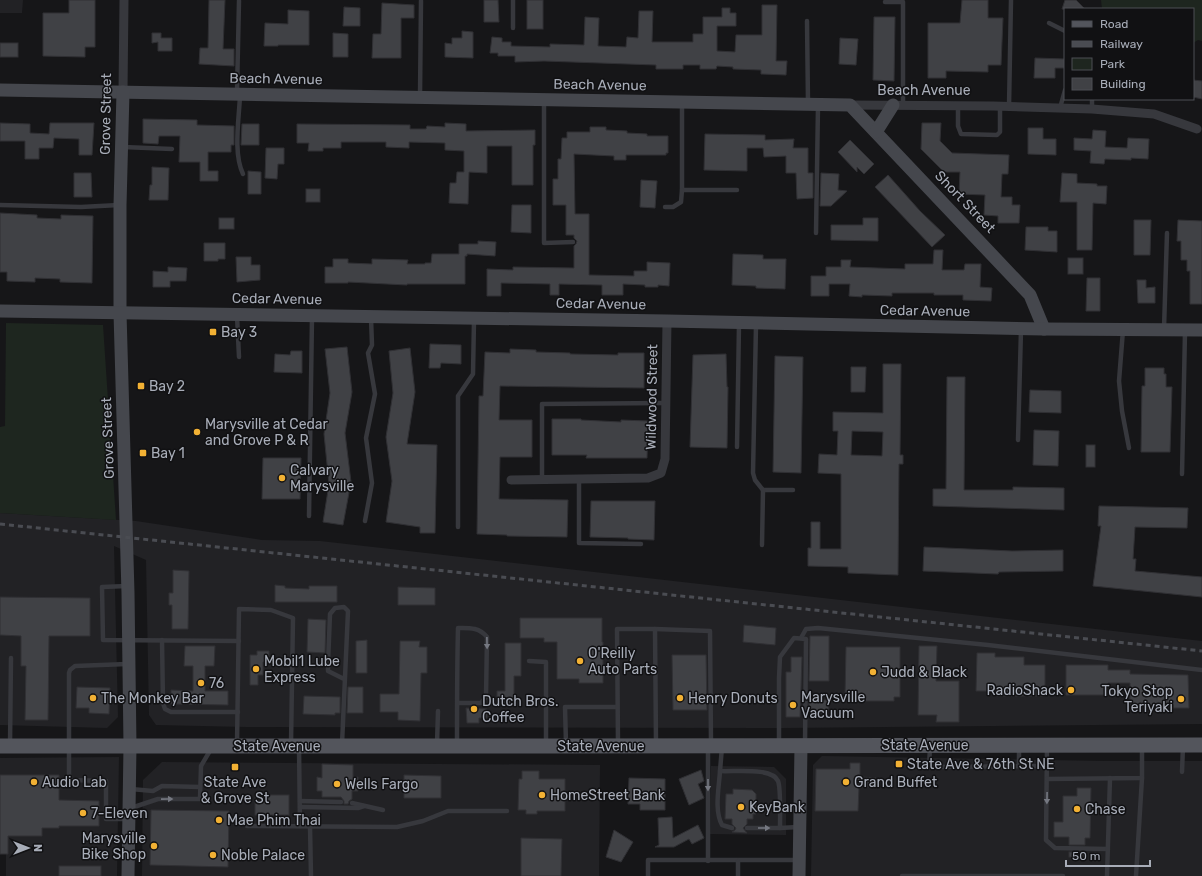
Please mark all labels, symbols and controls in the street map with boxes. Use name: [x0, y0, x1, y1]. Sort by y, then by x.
legend: [1064, 8, 1194, 100]
text: Road: [1100, 17, 1128, 31]
text: Railway: [1100, 37, 1143, 51]
text: Park: [1100, 57, 1126, 71]
street label: Beach Avenue: [229, 70, 323, 88]
street label: Grove Street: [97, 72, 115, 155]
street label: Beach Avenue: [553, 76, 647, 94]
text: Building: [1100, 77, 1146, 91]
street label: Beach Avenue: [877, 82, 971, 99]
street label: Short Street: [931, 167, 999, 237]
street label: Cedar Avenue: [232, 290, 322, 308]
street label: Cedar Avenue: [556, 295, 646, 313]
street label: Cedar Avenue: [880, 302, 970, 320]
place label: Bay 3: [221, 324, 257, 341]
marker: Bay 3: [208, 327, 218, 337]
street label: Wildwood Street: [643, 344, 661, 450]
place label: Bay 2: [149, 378, 185, 395]
marker: Bay 2: [136, 381, 146, 391]
street label: Grove Street: [98, 396, 118, 479]
place label: Marysville at Cedar and Grove P & R: [205, 416, 329, 449]
marker: Marysville at Cedar and Grove P & R: [192, 427, 202, 437]
place label: Bay 1: [151, 445, 185, 462]
marker: Bay 1: [138, 448, 148, 458]
place label: Calvary Marysville: [290, 462, 355, 495]
marker: Calvary Marysville: [277, 473, 287, 483]
one-way arrow: [484, 637, 490, 650]
place label: O'Reilly Auto Parts: [588, 645, 657, 678]
place label: Mobil1 Lube Express: [264, 653, 340, 686]
marker: O'Reilly Auto Parts: [575, 656, 585, 666]
marker: Mobil1 Lube Express: [251, 664, 261, 674]
place label: Judd & Black: [881, 664, 968, 681]
marker: Judd & Black: [868, 667, 878, 677]
place label: 76: [209, 675, 224, 692]
marker: 76: [196, 678, 206, 688]
place label: RadioShack: [986, 682, 1064, 699]
place label: Tokyo Stop Teriyaki: [1101, 683, 1173, 716]
marker: RadioShack: [1066, 685, 1076, 695]
place label: Marysville Vacuum: [801, 689, 866, 722]
place label: The Monkey Bar: [101, 690, 205, 707]
place label: Henry Donuts: [688, 690, 778, 707]
marker: The Monkey Bar: [88, 693, 98, 703]
place label: Dutch Bros. Coffee: [482, 693, 558, 726]
marker: Henry Donuts: [675, 693, 685, 703]
marker: Tokyo Stop Teriyaki: [1176, 694, 1186, 704]
marker: Marysville Vacuum: [788, 700, 798, 710]
marker: Dutch Bros. Coffee: [469, 704, 479, 714]
street label: State Avenue: [881, 737, 969, 754]
street label: State Avenue: [233, 738, 321, 755]
street label: State Avenue: [557, 738, 645, 755]
place label: State Ave & 76th St NE: [907, 756, 1055, 773]
marker: State Ave & 76th St NE: [894, 759, 904, 769]
marker: State Ave & Grove St: [230, 762, 240, 772]
place label: Audio Lab: [42, 774, 107, 791]
place label: State Ave & Grove St: [201, 774, 270, 807]
place label: Grand Buffet: [854, 774, 938, 791]
place label: Wells Fargo: [345, 776, 418, 793]
marker: Audio Lab: [29, 777, 39, 787]
marker: Grand Buffet: [841, 777, 851, 787]
marker: Wells Fargo: [332, 779, 342, 789]
one-way arrow: [705, 779, 711, 792]
place label: HomeStreet Bank: [550, 787, 666, 804]
marker: HomeStreet Bank: [537, 790, 547, 800]
one-way arrow: [1044, 792, 1050, 805]
one-way arrow: [161, 796, 174, 802]
place label: KeyBank: [749, 799, 806, 816]
place label: Chase: [1085, 801, 1126, 818]
marker: KeyBank: [736, 802, 746, 812]
marker: Chase: [1072, 804, 1082, 814]
place label: 7-Eleven: [91, 805, 148, 822]
marker: 7-Eleven: [78, 808, 88, 818]
place label: Mae Phim Thai: [227, 812, 321, 829]
marker: Mae Phim Thai: [214, 815, 224, 825]
one-way arrow: [758, 825, 771, 831]
north arrow: [8, 828, 48, 868]
place label: Marysville Bike Shop: [81, 830, 146, 863]
marker: Marysville Bike Shop: [149, 841, 159, 851]
scale bar: [1066, 842, 1150, 868]
text: N: [31, 844, 44, 852]
place label: Noble Palace: [221, 847, 305, 864]
text: 50 m: [1072, 849, 1100, 863]
marker: Noble Palace: [208, 850, 218, 860]

